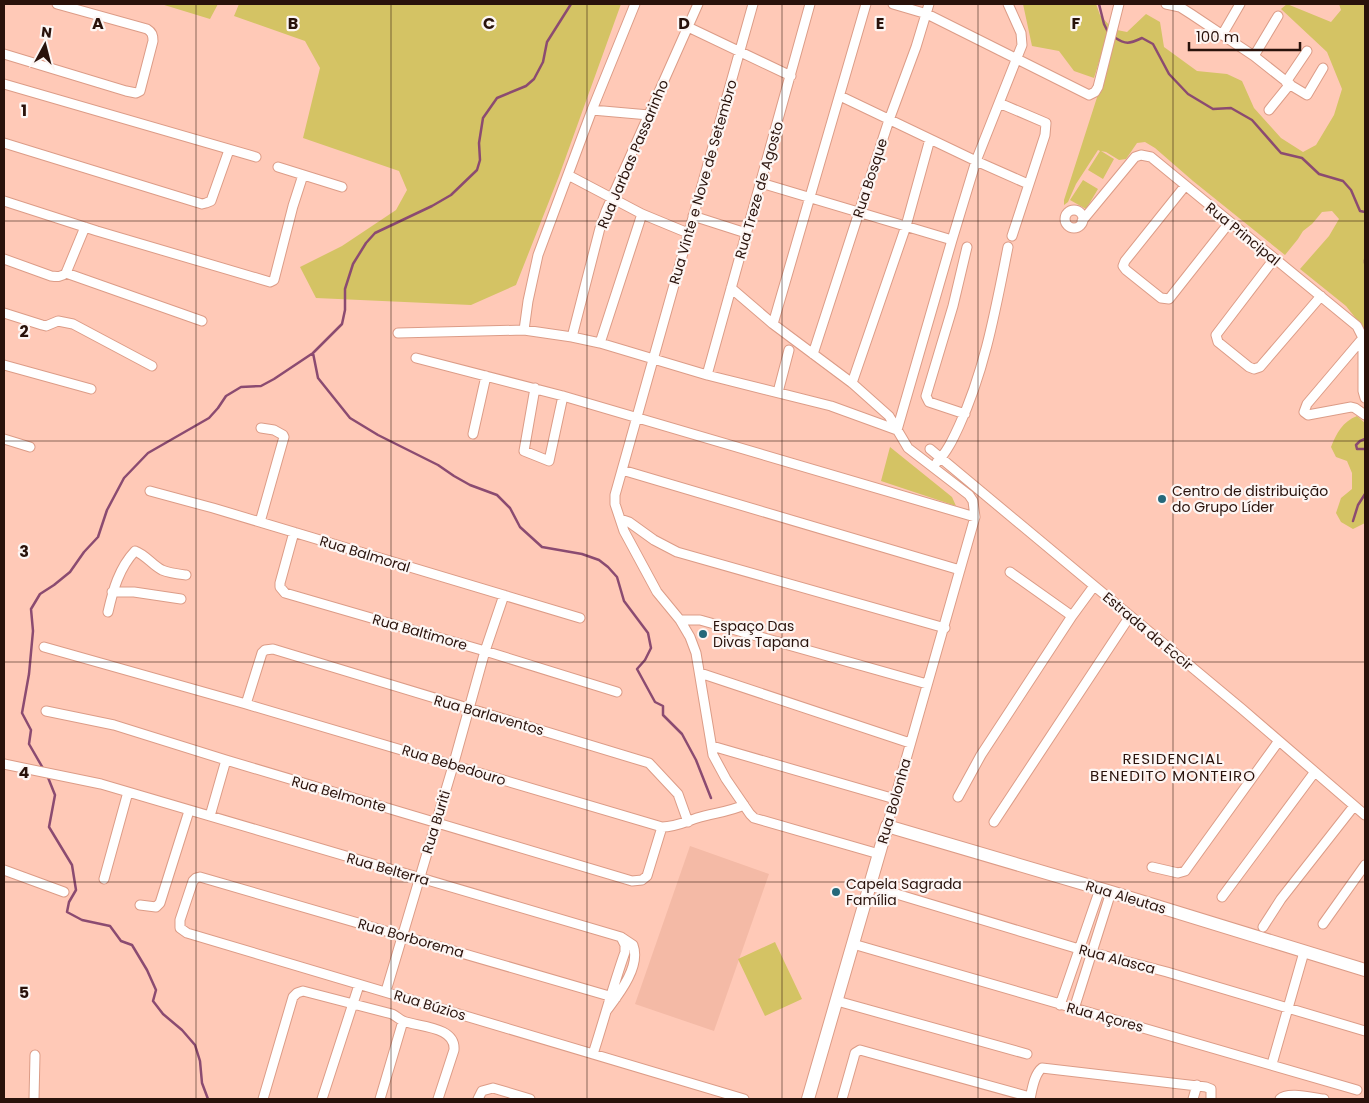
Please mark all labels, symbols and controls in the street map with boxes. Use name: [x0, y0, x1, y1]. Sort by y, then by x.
text: A: [92, 12, 104, 35]
text: B: [288, 12, 298, 35]
text: C: [483, 12, 495, 35]
text: D: [678, 12, 690, 35]
text: E: [876, 12, 884, 35]
text: F: [1072, 12, 1081, 35]
north arrow: [20, 20, 70, 70]
scale bar: [1189, 20, 1300, 52]
text: N: [40, 22, 53, 43]
text: 100 m: [1196, 26, 1239, 47]
street label: Rua Jarbas Passarinho: [593, 76, 673, 232]
street label: Rua Vinte e Nove de Setembro: [664, 77, 742, 287]
text: 1: [21, 99, 27, 122]
street label: Rua Treze de Agosto: [730, 119, 788, 261]
street label: Rua Bosque: [848, 135, 892, 220]
street label: Rua Principal: [1201, 198, 1285, 270]
text: 2: [19, 320, 29, 343]
place label: Centro de distribuição do Grupo Líder: [1172, 481, 1328, 517]
marker: Centro de distribuição do Grupo Líder: [1156, 493, 1168, 505]
street label: Rua Balmoral: [317, 531, 413, 577]
text: 3: [19, 540, 29, 563]
street label: Estrada da Eccir: [1099, 587, 1197, 675]
street label: Rua Baltimore: [370, 609, 470, 655]
place label: Espaço Das Divas Tapana: [713, 616, 809, 652]
marker: Espaço Das Divas Tapana: [697, 628, 709, 640]
street label: Rua Barlaventos: [432, 690, 546, 740]
street label: Rua Bebedouro: [400, 740, 508, 790]
district label: RESIDENCIAL BENEDITO MONTEIRO: [1090, 748, 1256, 786]
street label: Rua Bolonha: [872, 756, 916, 846]
text: 4: [19, 761, 30, 784]
street label: Rua Belmonte: [289, 771, 389, 817]
street label: Rua Buriti: [417, 788, 455, 856]
street label: Rua Belterra: [344, 848, 432, 890]
place label: Capela Sagrada Família: [846, 874, 962, 910]
street label: Rua Aleutas: [1083, 875, 1169, 919]
marker: Capela Sagrada Família: [830, 886, 842, 898]
street label: Rua Borborema: [356, 913, 466, 963]
street label: Rua Alasca: [1077, 939, 1157, 979]
text: 5: [19, 981, 29, 1004]
street label: Rua Búzios: [392, 985, 468, 1025]
street label: Rua Açores: [1064, 997, 1146, 1037]

